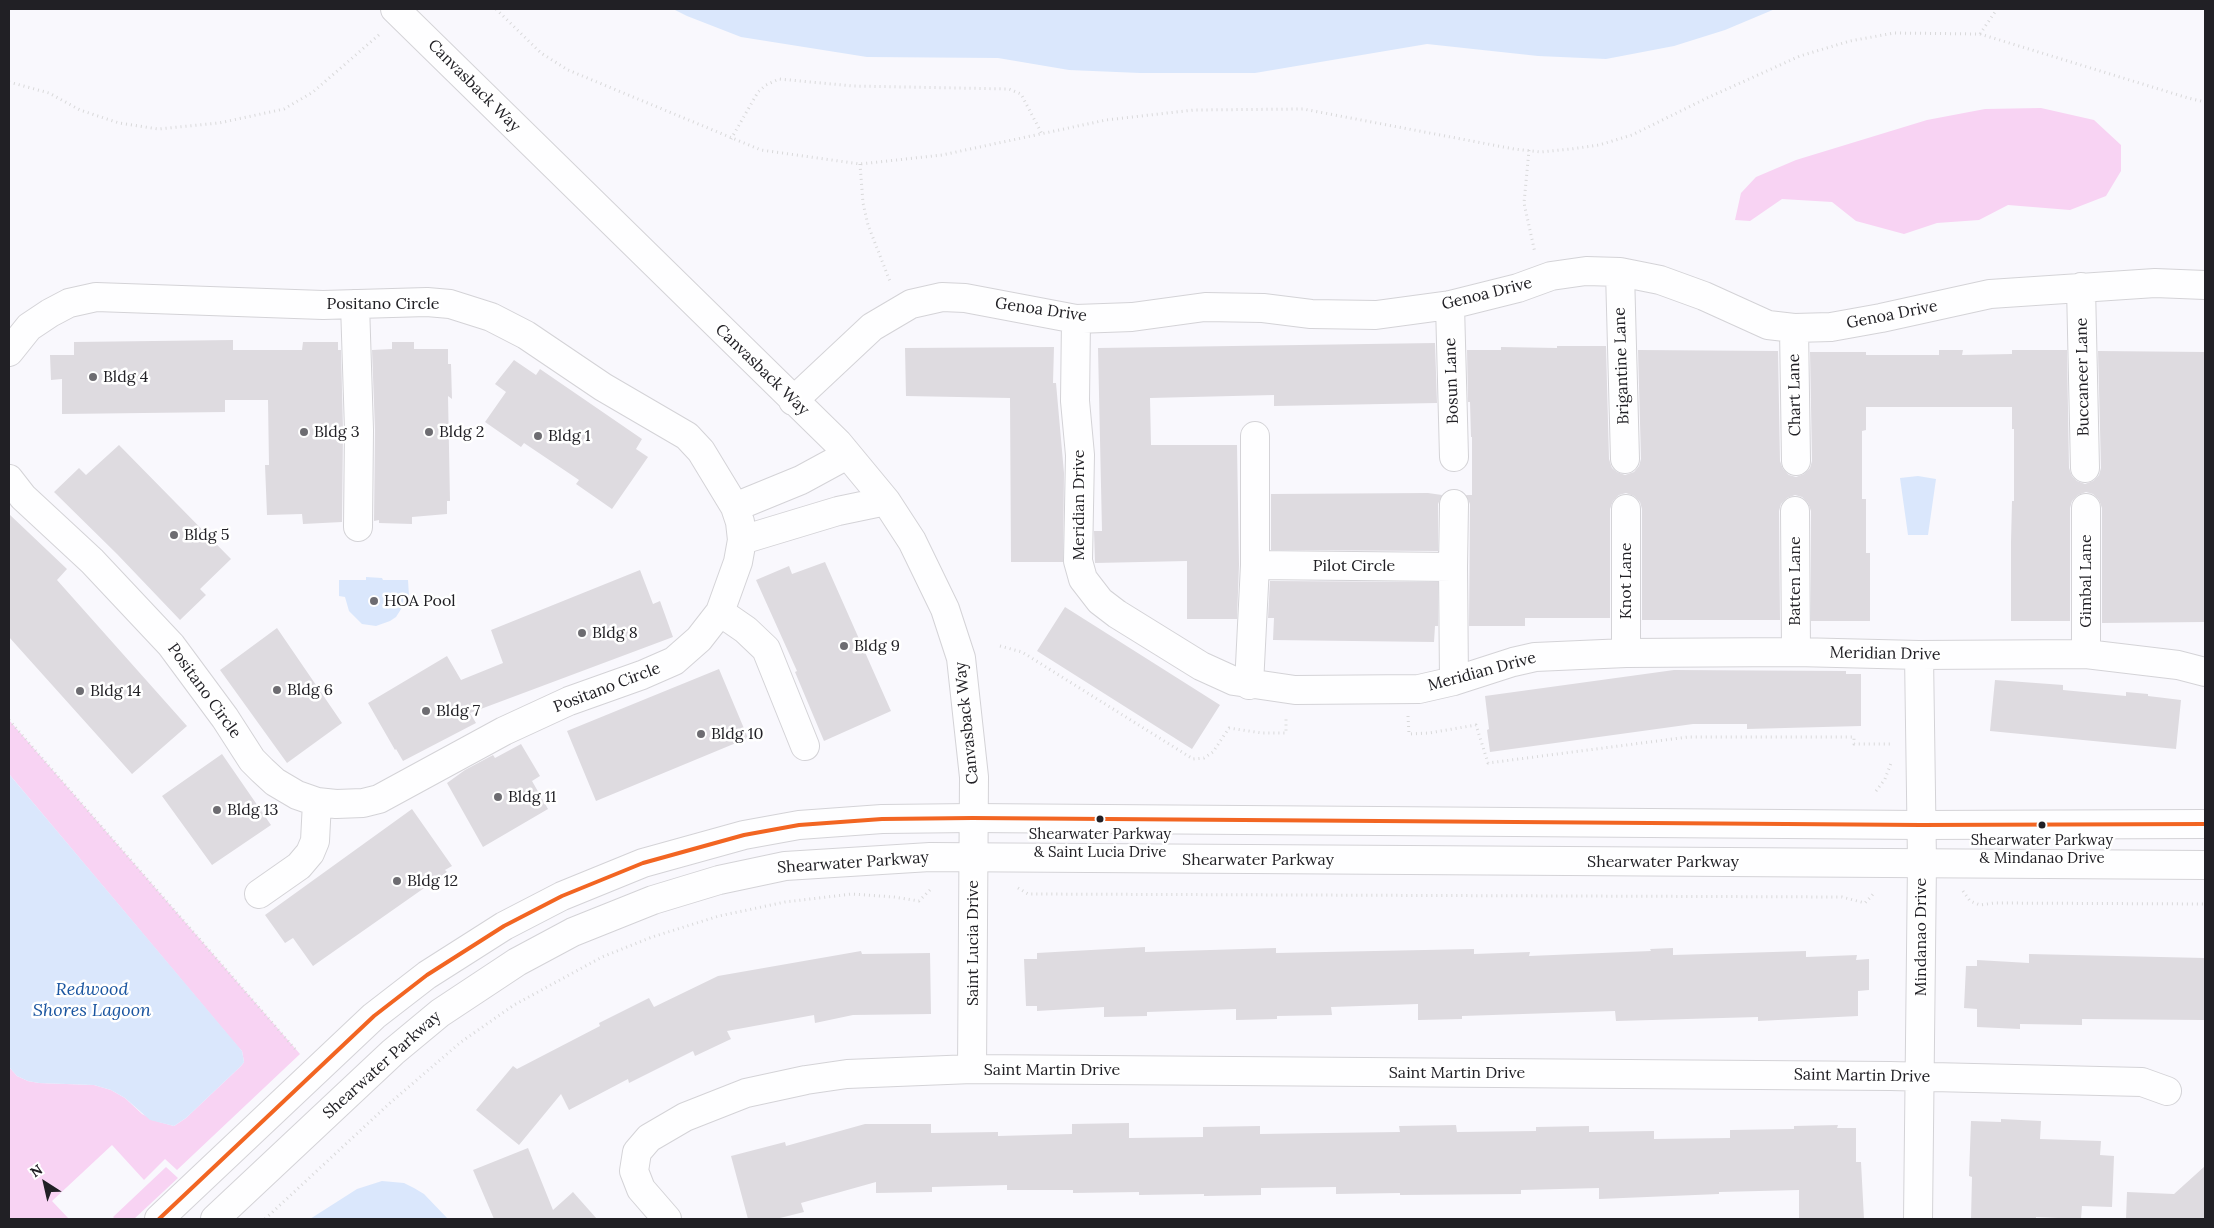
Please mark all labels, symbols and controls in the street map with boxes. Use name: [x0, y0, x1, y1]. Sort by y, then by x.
street label: Canvasback Way: [424, 36, 524, 136]
street label: Genoa Drive: [1440, 274, 1534, 314]
street label: Positano Circle: [327, 294, 439, 314]
street label: Genoa Drive: [994, 294, 1088, 326]
street label: Genoa Drive: [1845, 297, 1939, 333]
street label: Brigantine Lane: [1610, 307, 1634, 425]
street label: Buccaneer Lane: [2072, 317, 2094, 437]
street label: Canvasback Way: [711, 320, 813, 420]
street label: Bosun Lane: [1441, 337, 1463, 425]
street label: Chart Lane: [1785, 353, 1805, 437]
place label: Bldg 4: [103, 367, 148, 387]
marker: Bldg 4: [87, 371, 99, 383]
place label: Bldg 3: [314, 422, 360, 442]
place label: Bldg 2: [439, 422, 484, 442]
marker: Bldg 3: [298, 426, 310, 438]
marker: Bldg 2: [423, 426, 435, 438]
place label: Bldg 1: [548, 426, 591, 446]
marker: Bldg 1: [532, 430, 544, 442]
street label: Meridian Drive: [1069, 450, 1089, 560]
place label: Bldg 5: [184, 525, 230, 545]
marker: Bldg 5: [168, 529, 180, 541]
street label: Gimbal Lane: [2076, 534, 2096, 628]
street label: Batten Lane: [1785, 536, 1805, 626]
street label: Knot Lane: [1616, 543, 1636, 619]
street label: Pilot Circle: [1313, 556, 1395, 576]
place label: HOA Pool: [384, 591, 456, 611]
marker: HOA Pool: [368, 595, 380, 607]
place label: Bldg 8: [592, 623, 638, 643]
marker: Bldg 8: [576, 627, 588, 639]
place label: Bldg 9: [854, 636, 900, 656]
street label: Positano Circle: [163, 640, 245, 742]
marker: Bldg 9: [838, 640, 850, 652]
street label: Meridian Drive: [1829, 643, 1941, 665]
street label: Meridian Drive: [1426, 648, 1538, 696]
street label: Positano Circle: [551, 659, 663, 717]
street label: Canvasback Way: [951, 661, 983, 785]
place label: Bldg 6: [287, 680, 333, 700]
place label: Bldg 14: [90, 681, 141, 701]
marker: Bldg 6: [271, 684, 283, 696]
marker: Bldg 14: [74, 685, 86, 697]
place label: Bldg 7: [436, 701, 480, 721]
marker: Bldg 7: [420, 705, 432, 717]
place label: Bldg 10: [711, 724, 764, 744]
marker: Bldg 10: [695, 728, 707, 740]
place label: Bldg 11: [508, 787, 556, 807]
marker: Bldg 11: [492, 791, 504, 803]
place label: Bldg 13: [227, 800, 279, 820]
marker: Bldg 13: [211, 804, 223, 816]
marker: Shearwater Parkway & Saint Lucia Drive: [1095, 814, 1105, 824]
marker: Shearwater Parkway & Mindanao Drive: [2037, 820, 2047, 830]
place label: Shearwater Parkway & Saint Lucia Drive: [1029, 826, 1171, 861]
place label: Shearwater Parkway & Mindanao Drive: [1971, 832, 2113, 867]
street label: Shearwater Parkway: [777, 848, 929, 878]
street label: Shearwater Parkway: [1182, 850, 1334, 870]
street label: Shearwater Parkway: [1587, 852, 1739, 872]
place label: Bldg 12: [407, 871, 458, 891]
marker: Bldg 12: [391, 875, 403, 887]
street label: Mindanao Drive: [1911, 878, 1931, 996]
street label: Saint Lucia Drive: [963, 880, 983, 1006]
water label: Redwood Shores Lagoon: [33, 979, 151, 1022]
street label: Shearwater Parkway: [319, 1007, 445, 1123]
street label: Saint Martin Drive: [984, 1060, 1120, 1080]
street label: Saint Martin Drive: [1389, 1063, 1525, 1083]
street label: Saint Martin Drive: [1794, 1065, 1930, 1087]
north arrow: [20, 1158, 70, 1208]
text: N: [27, 1160, 46, 1181]

